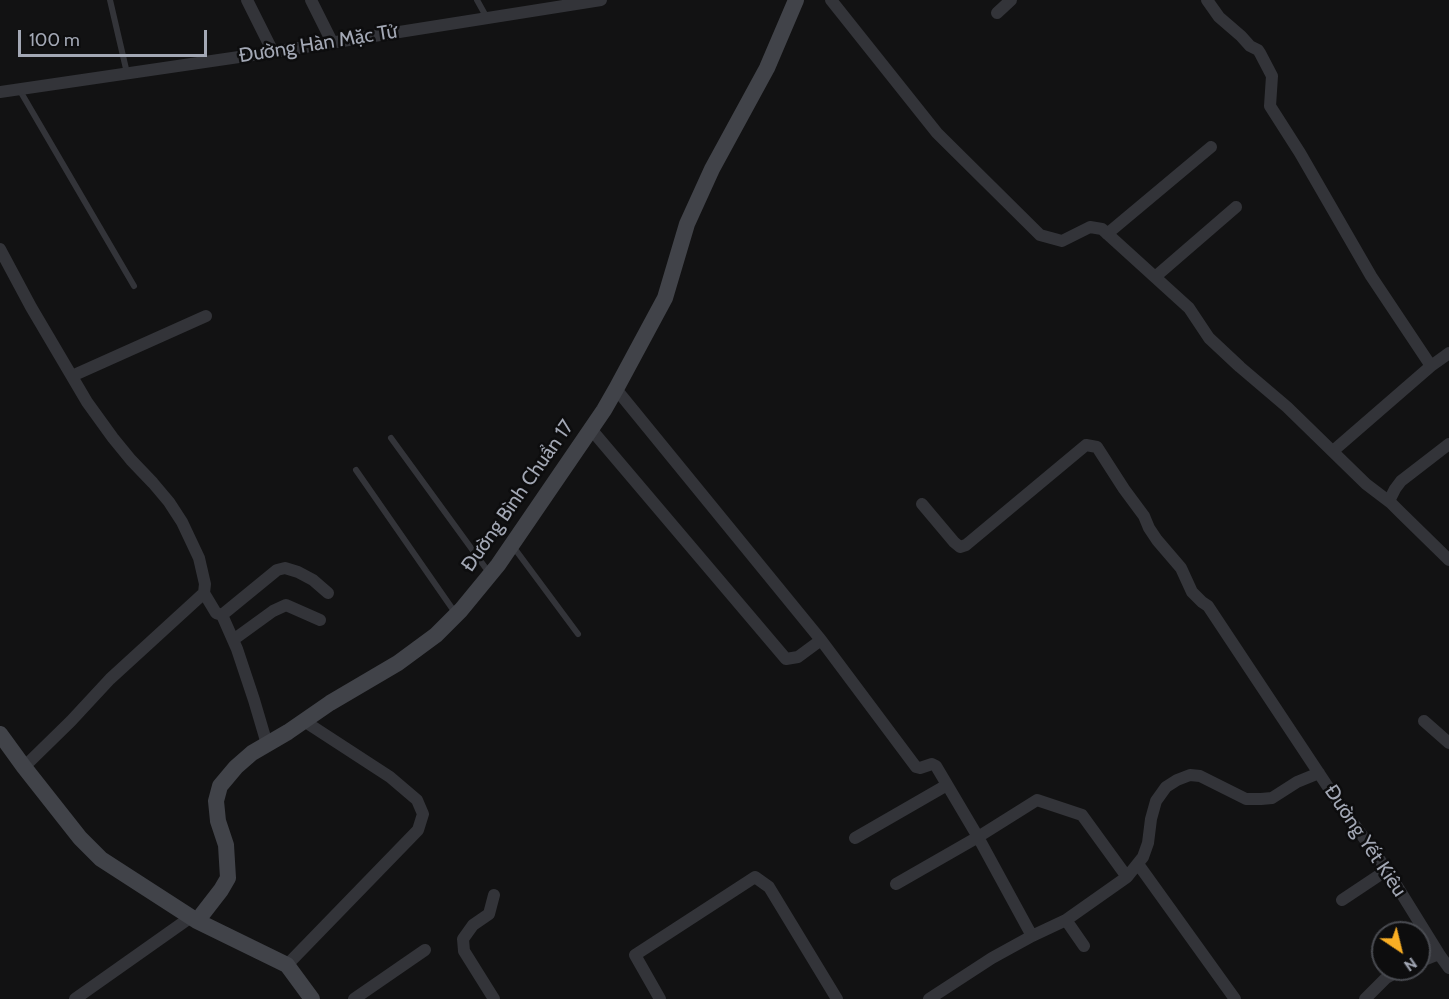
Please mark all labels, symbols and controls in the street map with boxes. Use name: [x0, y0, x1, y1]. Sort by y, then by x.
scale bar: [21, 18, 210, 56]
street label: Đường Hàn Mặc Tử: [237, 20, 399, 68]
text: 100 m: [29, 29, 80, 51]
street label: Đường Bình Chuẩn 17: [457, 415, 579, 577]
street label: Đường Yết Kiêu: [1319, 781, 1411, 901]
north arrow: [1371, 921, 1431, 981]
text: N: [1400, 953, 1421, 976]

